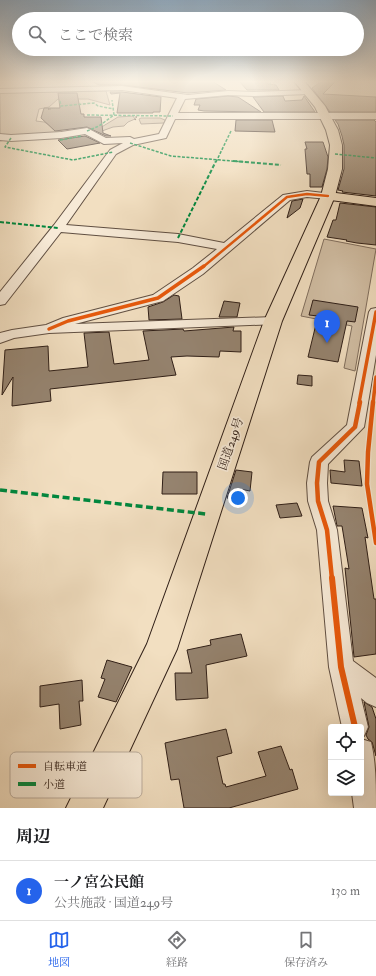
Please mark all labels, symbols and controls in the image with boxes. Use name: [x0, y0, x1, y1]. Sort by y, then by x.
search box: [12, 12, 364, 56]
icon: search: [26, 23, 48, 45]
text: ここで検索: [58, 26, 133, 45]
pin: 1: [314, 310, 340, 343]
street label: 国道249号: [215, 416, 247, 472]
your location: [228, 488, 248, 508]
map controls: [328, 724, 364, 796]
button: locate: [328, 724, 364, 760]
legend: [10, 752, 142, 798]
text: 自転車道: [43, 760, 87, 773]
button: layers: [328, 760, 364, 796]
text: 小道: [43, 778, 65, 791]
text: 周辺: [16, 826, 50, 847]
text: 一ノ宮公民館: [54, 873, 144, 892]
text: 1: [27, 883, 31, 899]
text: 130 m: [331, 883, 360, 899]
text: 公共施設 · 国道249号: [54, 895, 173, 911]
tab: 地図: [48, 929, 70, 969]
tab: 経路: [166, 929, 188, 969]
tab: 保存済み: [284, 929, 328, 969]

